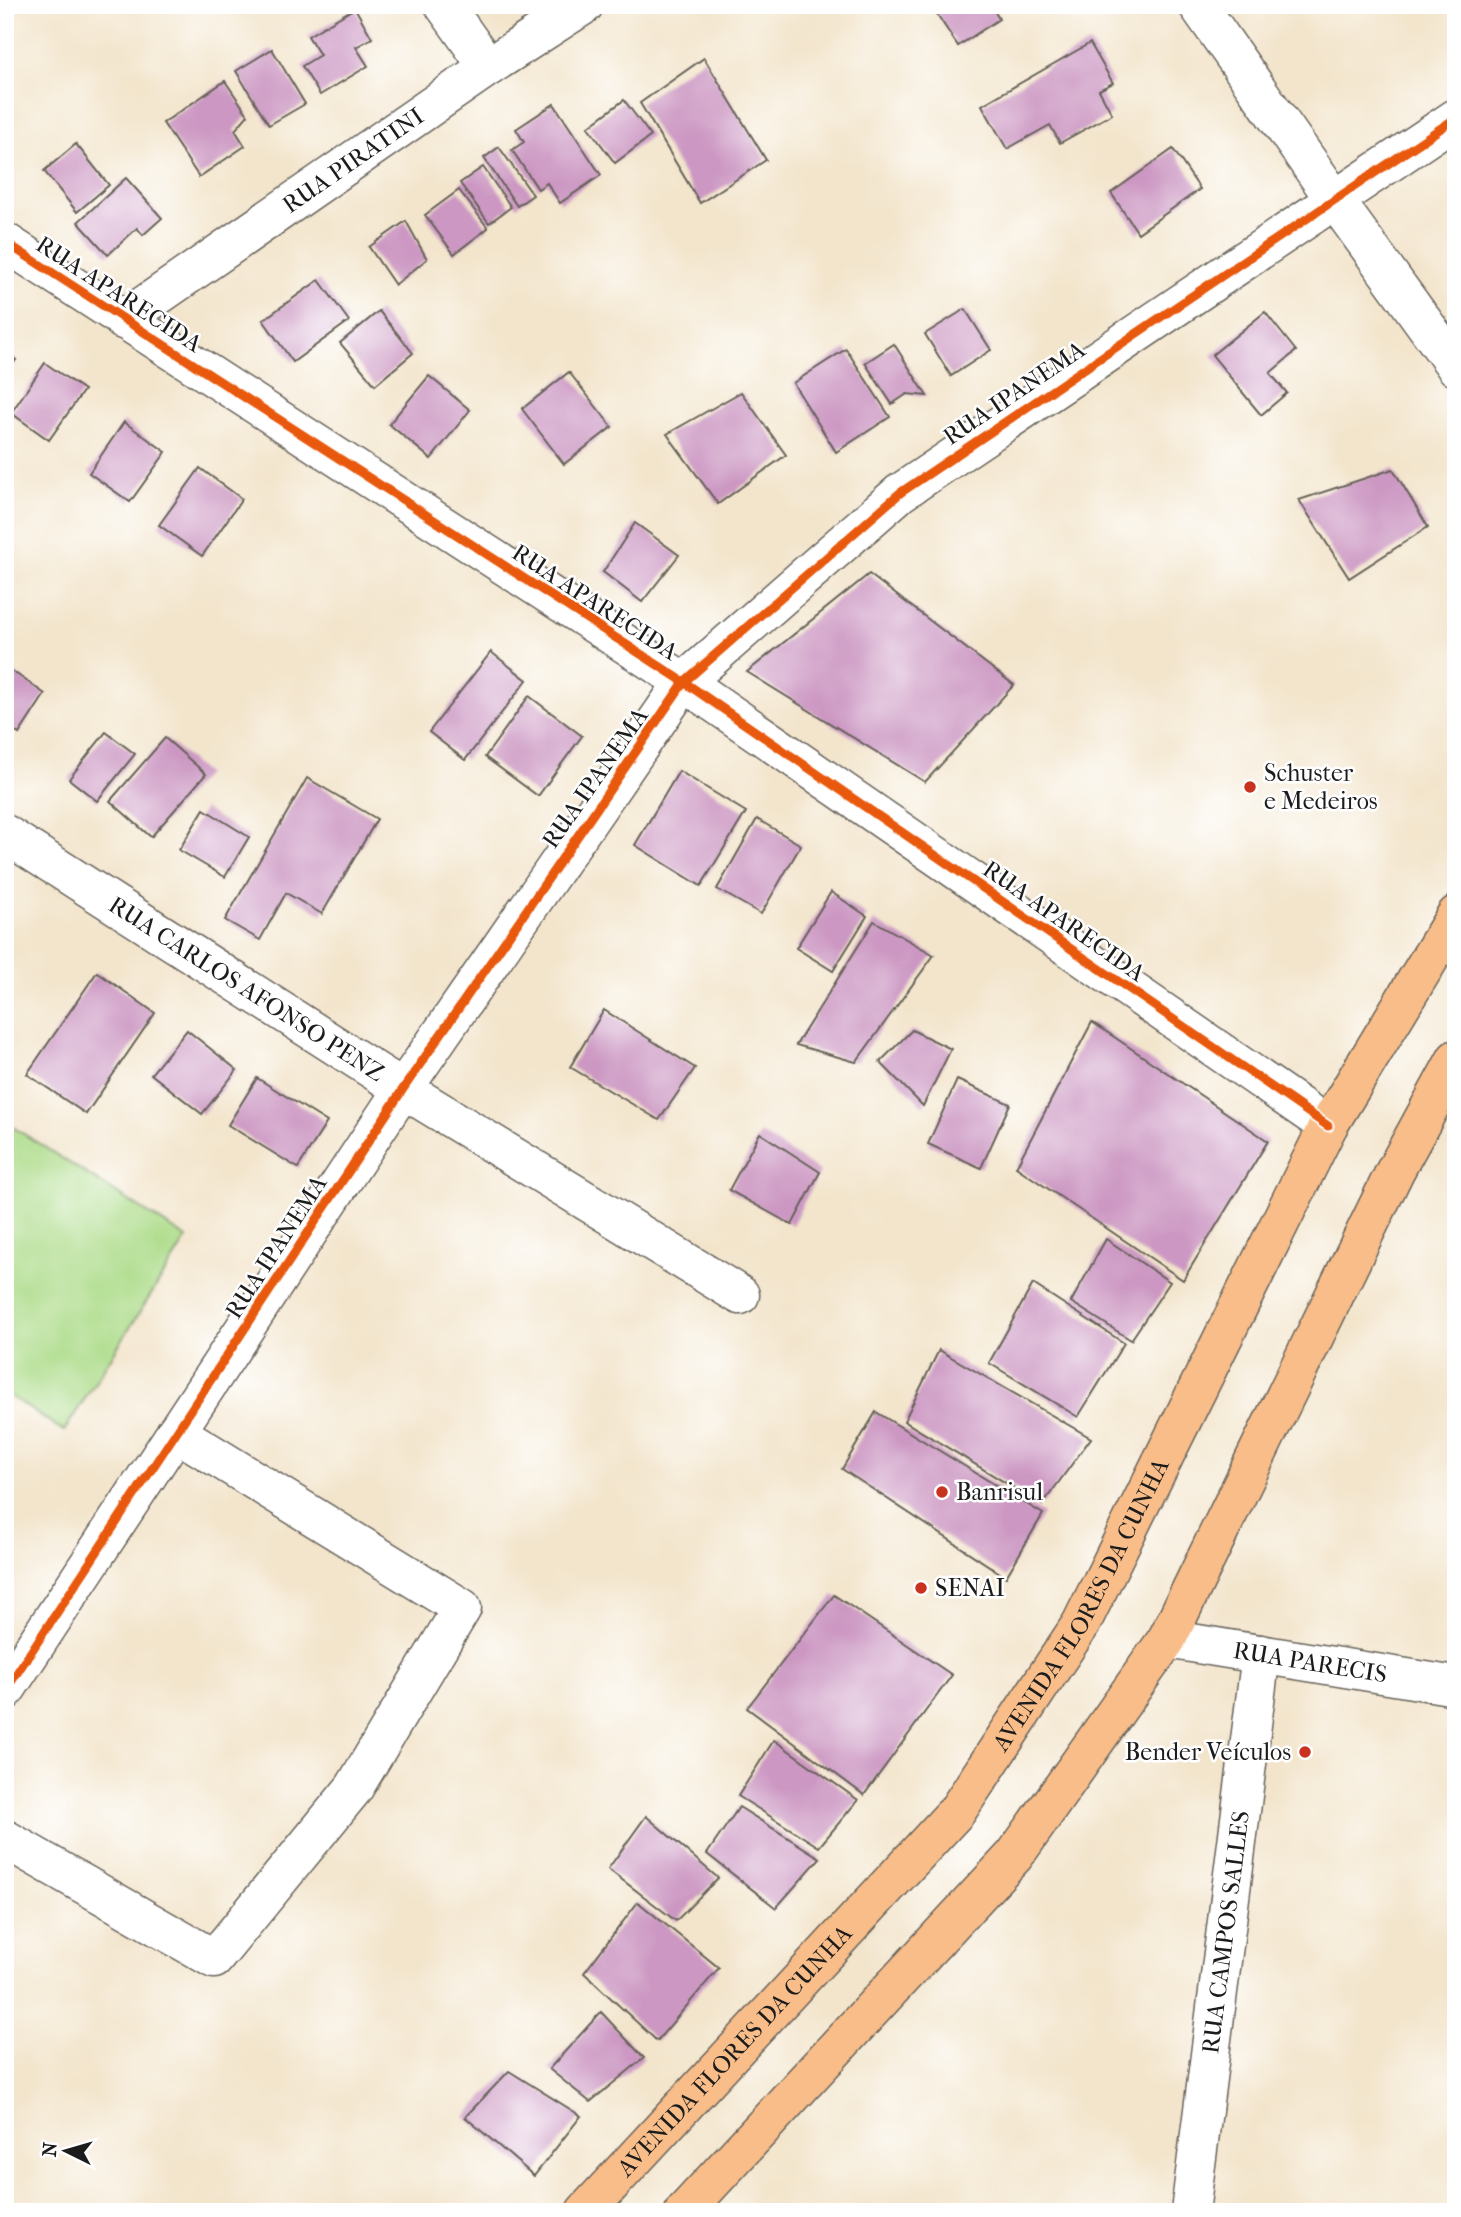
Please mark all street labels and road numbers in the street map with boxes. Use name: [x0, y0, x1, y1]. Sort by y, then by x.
street label: RUA PIRATINI: [277, 102, 429, 219]
street label: RUA APARECIDA: [31, 230, 207, 358]
street label: RUA IPANEMA: [938, 335, 1091, 451]
street label: RUA APARECIDA: [507, 538, 683, 666]
street label: RUA IPANEMA: [536, 702, 654, 854]
street label: RUA APARECIDA: [978, 855, 1151, 988]
street label: RUA CARLOS AFONSO PENZ: [104, 890, 389, 1087]
street label: RUA IPANEMA: [219, 1170, 333, 1324]
street label: AVENIDA FLORES DA CUNHA: [986, 1454, 1175, 1757]
street label: RUA PARECIS: [1231, 1636, 1389, 1689]
street label: RUA CAMPOS SALLES: [1196, 1809, 1255, 2055]
street label: AVENIDA FLORES DA CUNHA: [611, 1919, 858, 2183]

